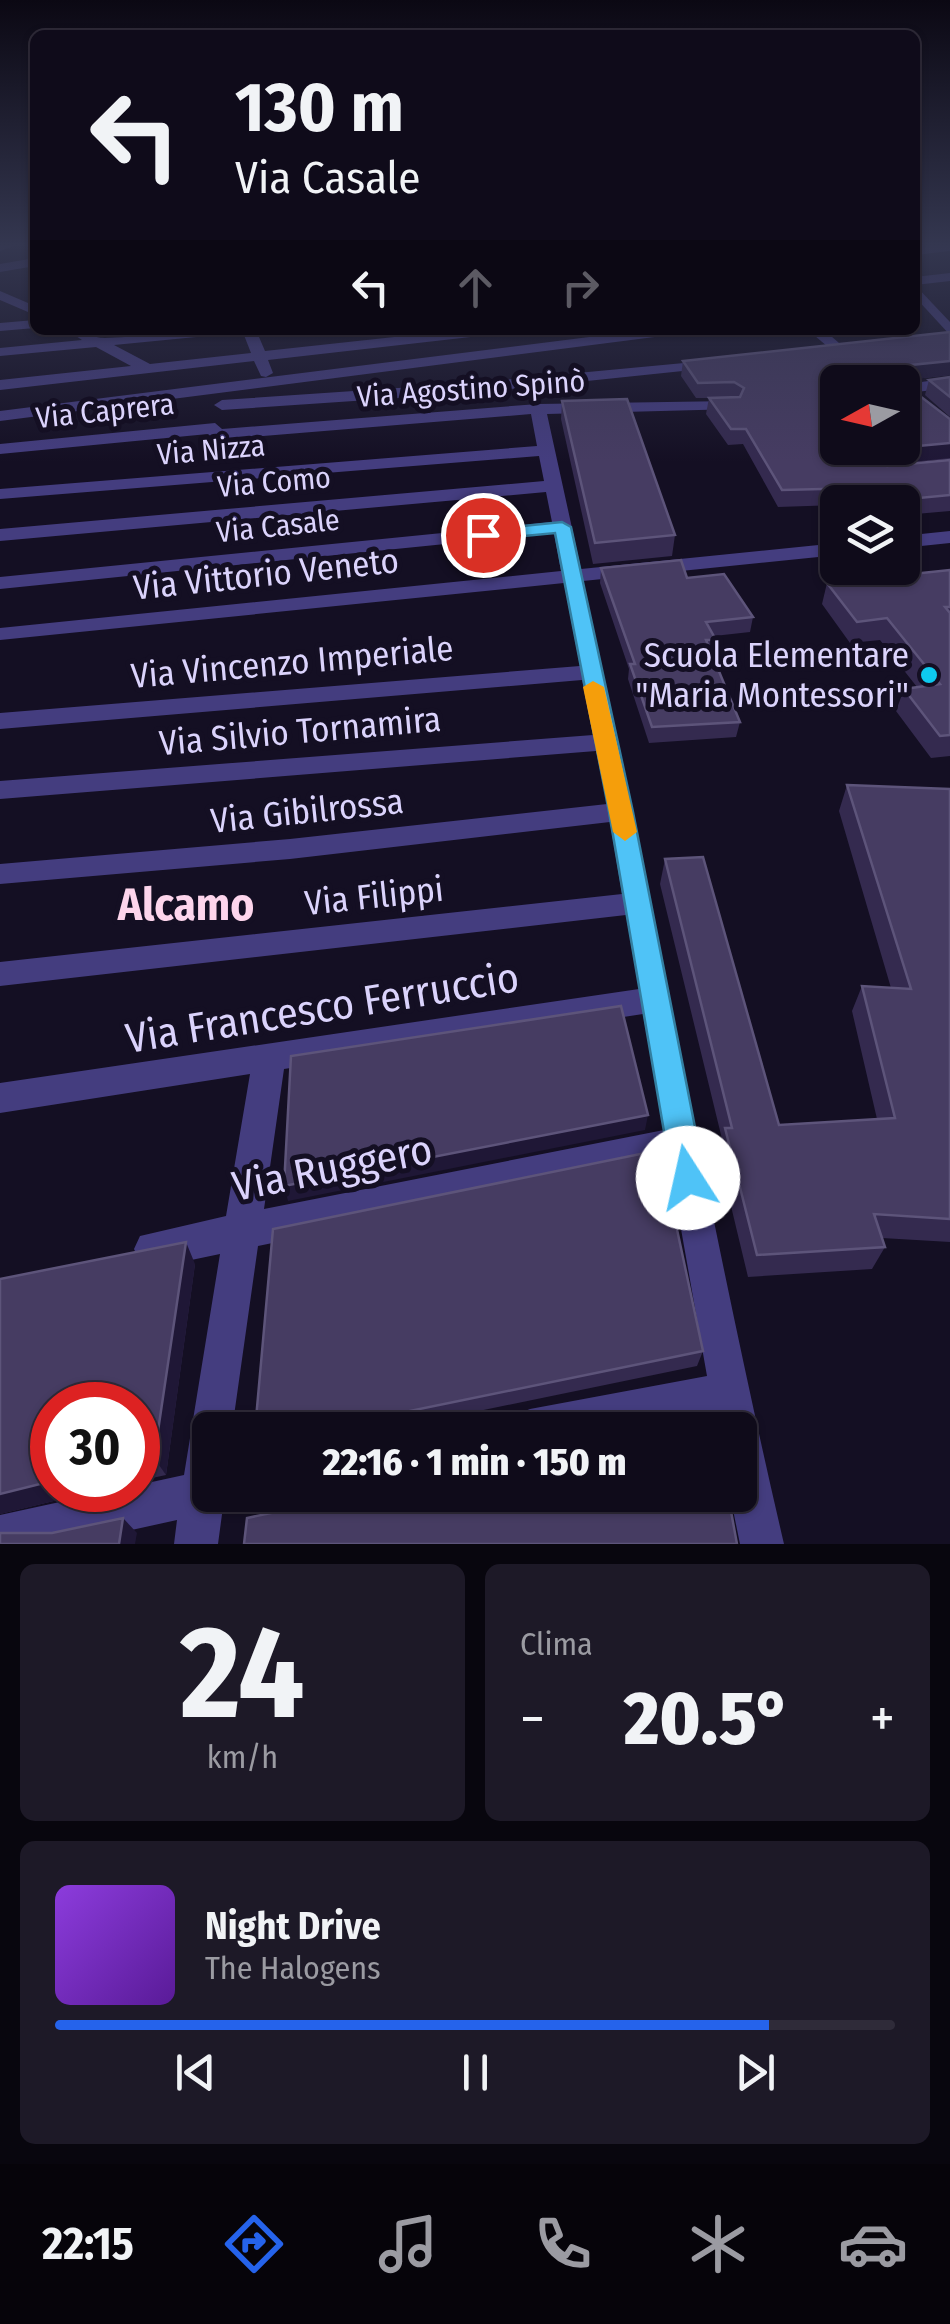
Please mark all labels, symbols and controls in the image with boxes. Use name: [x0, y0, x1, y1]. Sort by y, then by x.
text: 130 m: [235, 66, 404, 150]
icon: left: [70, 70, 200, 200]
text: Via Casale: [235, 151, 420, 205]
icon: left: [343, 260, 398, 315]
icon: ahead: [448, 260, 503, 315]
icon: right: [553, 260, 608, 315]
street label: Via Agostino Spinò: [356, 363, 586, 415]
north arrow: [820, 365, 920, 465]
map controls: [820, 365, 920, 585]
street label: Via Caprera: [34, 386, 176, 436]
street label: Via Nizza: [155, 427, 267, 473]
street label: Via Como: [216, 459, 332, 505]
button: layers: [820, 485, 920, 585]
pin: [441, 493, 526, 578]
street label: Via Casale: [215, 502, 341, 550]
icon: arrive: [456, 508, 511, 563]
street label: Via Vittorio Veneto: [131, 539, 401, 609]
street label: Via Vincenzo Imperiale: [129, 627, 455, 697]
place label: Scuola Elementare "Maria Montessori": [635, 634, 909, 716]
marker: Scuola Elementare "Maria Montessori": [918, 664, 940, 686]
street label: Via Silvio Tornamira: [157, 698, 443, 764]
street label: Via Gibilrossa: [209, 780, 405, 842]
street label: Via Filippi: [303, 868, 445, 924]
district label: Alcamo: [117, 878, 254, 932]
street label: Via Francesco Ferruccio: [122, 952, 522, 1064]
street label: Via Ruggero: [228, 1124, 436, 1212]
position arrow: [636, 1126, 740, 1230]
speed limit sign: 30: [30, 1382, 160, 1512]
text: 22:16 · 1 min · 150 m: [323, 1439, 626, 1485]
text: 24: [180, 1595, 305, 1751]
text: Clima: [520, 1625, 593, 1663]
text: 20.5°: [624, 1674, 791, 1764]
text: −: [520, 1686, 545, 1752]
text: +: [870, 1686, 895, 1752]
text: km/h: [207, 1738, 278, 1776]
text: Night Drive: [205, 1903, 381, 1949]
text: The Halogens: [205, 1949, 381, 1987]
icon: previous: [168, 2045, 223, 2100]
icon: pause: [448, 2045, 503, 2100]
icon: next: [728, 2045, 783, 2100]
icon: directions: [219, 2209, 289, 2279]
icon: music: [373, 2209, 443, 2279]
icon: phone: [528, 2209, 598, 2279]
icon: climate: [683, 2209, 753, 2279]
icon: car: [838, 2209, 908, 2279]
text: 22:15: [42, 2217, 134, 2271]

